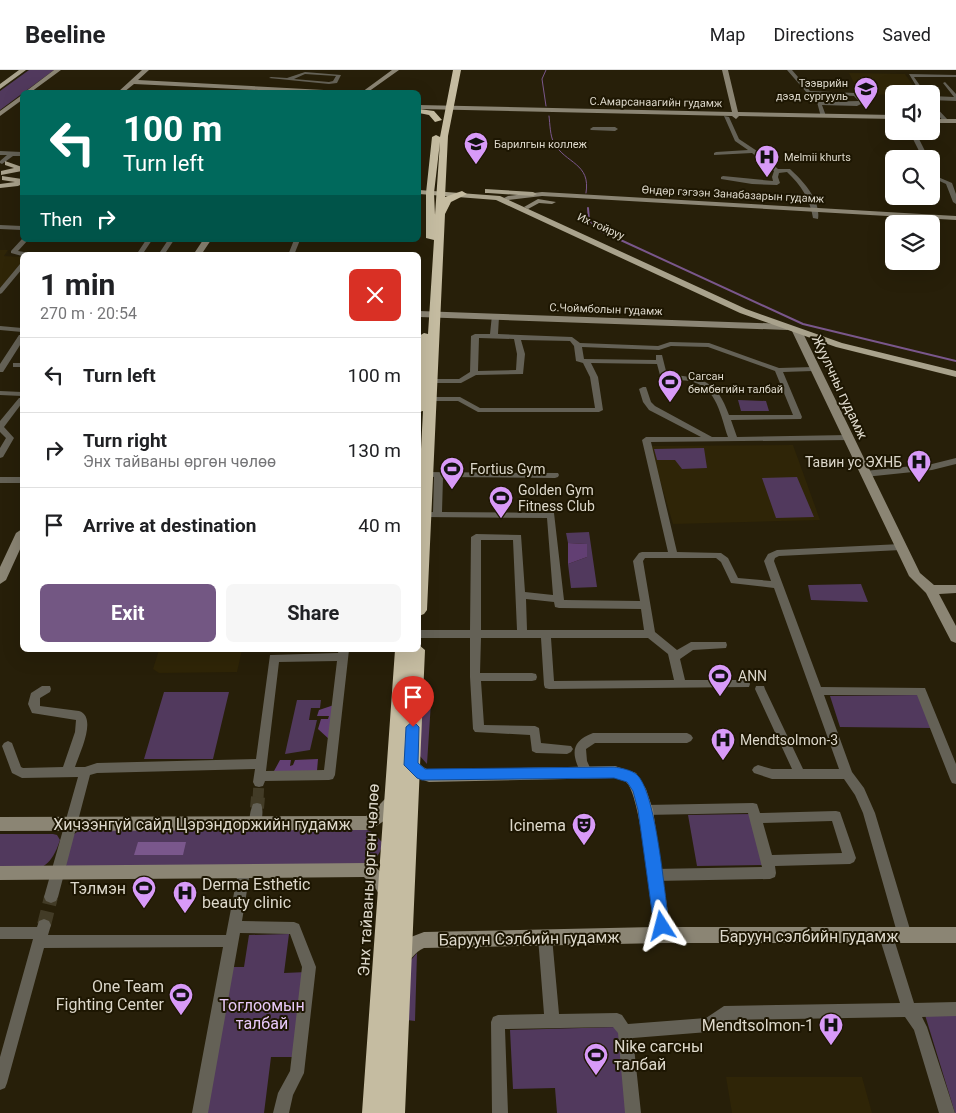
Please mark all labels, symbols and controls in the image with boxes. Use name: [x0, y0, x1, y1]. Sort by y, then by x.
text: Beeline: [25, 21, 105, 49]
text: Map: [710, 24, 745, 45]
text: Directions: [773, 24, 854, 45]
text: Saved: [882, 24, 931, 45]
school or university icon: Тээврийн дээд сургууль: [853, 76, 879, 110]
place label: Тээврийн дээд сургууль: [776, 77, 848, 103]
map controls: [885, 85, 940, 270]
button: sound: [885, 85, 940, 140]
street label: С.Амарсанаагийн гудамж: [590, 95, 723, 110]
text: 100 m: [123, 109, 222, 150]
icon: left: [40, 110, 105, 175]
school or university icon: Барилгын коллеж: [463, 131, 489, 165]
place label: Барилгын коллеж: [494, 138, 588, 151]
hospital icon: Melmii khurts: [754, 144, 780, 178]
button: search: [885, 150, 940, 205]
text: Turn left: [123, 151, 204, 176]
place label: Melmii khurts: [784, 151, 851, 164]
street label: Өндөр гэгээн Занабазарын гудамж: [641, 183, 825, 206]
icon: right: [92, 205, 120, 233]
text: Then: [40, 208, 82, 231]
street label: Их тойруу: [575, 210, 627, 243]
button: layers: [885, 215, 940, 270]
text: 1 min: [40, 267, 115, 302]
button: close: [349, 269, 401, 321]
street label: С.Чоймболын гудамж: [549, 301, 663, 318]
text: 270 m · 20:54: [40, 304, 137, 323]
street label: Жуулчны гудамж: [809, 332, 871, 442]
icon: left: [40, 361, 68, 389]
text: Turn left: [83, 364, 156, 387]
text: 100 m: [348, 364, 401, 387]
sports icon: Сагсан бөмбөгийн талбай: [657, 369, 683, 403]
place label: Сагсан бөмбөгийн талбай: [688, 370, 783, 396]
text: Turn right: [83, 429, 167, 452]
icon: right: [40, 436, 68, 464]
text: 130 m: [348, 439, 401, 462]
hospital icon: Тавин ус ЭХНБ: [906, 449, 932, 483]
text: Энх тайваны өргөн чөлөө: [83, 452, 276, 471]
place label: Тавин ус ЭХНБ: [805, 454, 902, 470]
sports icon: Fortius Gym: [439, 456, 465, 490]
place label: Fortius Gym: [470, 461, 546, 477]
place label: Golden Gym Fitness Club: [518, 482, 595, 514]
sports icon: Golden Gym Fitness Club: [488, 485, 514, 519]
icon: arrive: [40, 511, 68, 539]
text: Arrive at destination: [83, 514, 256, 537]
text: 40 m: [358, 514, 401, 537]
button: Exit: [40, 584, 216, 642]
button: Share: [226, 584, 401, 642]
sports icon: ANN: [707, 663, 733, 697]
place label: ANN: [738, 668, 767, 684]
pin: [392, 676, 434, 727]
icon: arrive: [399, 683, 427, 711]
hospital icon: Mendtsolmon-3: [710, 727, 736, 761]
place label: Mendtsolmon-3: [740, 732, 838, 748]
street label: Энх тайваны өргөн чөлөө: [354, 783, 383, 977]
theatre icon: Icinema: [571, 812, 597, 846]
street label: Хичээнгүй сайд Цэрэндоржийн гудамж: [53, 815, 351, 834]
place label: Icinema: [509, 816, 566, 835]
sports icon: Тэлмэн: [131, 875, 157, 909]
place label: Derma Esthetic beauty clinic: [202, 875, 311, 912]
place label: Тэлмэн: [70, 879, 126, 898]
hospital icon: Derma Esthetic beauty clinic: [172, 880, 198, 914]
position arrow: [635, 899, 687, 951]
street label: Баруун Сэлбийн гудамж: [438, 927, 620, 950]
street label: Баруун сэлбийн гудамж: [720, 927, 899, 946]
place label: One Team Fighting Center: [56, 977, 165, 1014]
sports icon: One Team Fighting Center: [168, 982, 194, 1016]
park label: Тоглоомын талбай: [219, 996, 305, 1033]
hospital icon: Mendtsolmon-1: [818, 1012, 844, 1046]
place label: Mendtsolmon-1: [702, 1016, 814, 1035]
place label: Nike сагсны талбай: [614, 1037, 703, 1074]
sports icon: Nike сагсны талбай: [583, 1042, 609, 1076]

